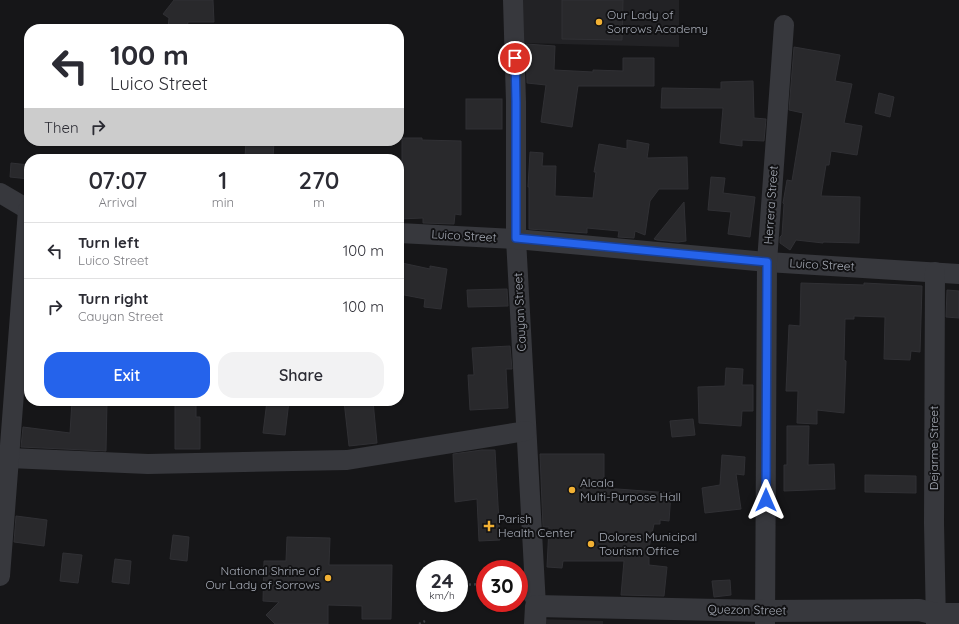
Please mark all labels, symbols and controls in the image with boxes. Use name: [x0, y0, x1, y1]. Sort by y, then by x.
place label: Our Lady of Sorrows Academy: [607, 7, 708, 36]
marker: Our Lady of Sorrows Academy: [594, 17, 604, 27]
text: 100 m: [110, 37, 189, 72]
icon: left: [44, 40, 96, 92]
pin: [498, 41, 532, 75]
icon: arrive: [504, 47, 526, 69]
text: Luico Street: [110, 72, 208, 95]
icon: right: [87, 116, 109, 138]
text: Then: [44, 118, 79, 137]
text: 07:07: [89, 165, 147, 195]
text: 1: [218, 165, 227, 195]
text: 270: [299, 165, 339, 195]
street label: Herrera Street: [760, 165, 781, 245]
text: Arrival: [98, 194, 137, 210]
text: min: [212, 194, 234, 210]
text: m: [313, 194, 325, 210]
street label: Luico Street: [431, 226, 497, 245]
text: Turn left: [78, 233, 140, 252]
icon: left: [44, 240, 66, 262]
text: 100 m: [343, 241, 384, 260]
text: Luico Street: [78, 252, 149, 268]
street label: Luico Street: [789, 255, 855, 274]
street label: Cauyan Street: [510, 272, 529, 352]
text: Turn right: [78, 289, 149, 308]
icon: right: [44, 296, 66, 318]
text: 100 m: [343, 297, 384, 316]
text: Cauyan Street: [78, 308, 164, 324]
button: Exit: [44, 352, 210, 398]
button: Share: [218, 352, 384, 398]
street label: Dejarme Street: [926, 406, 941, 490]
place label: Alcala Multi-Purpose Hall: [580, 475, 681, 504]
position arrow: [745, 479, 787, 521]
marker: Alcala Multi-Purpose Hall: [567, 485, 577, 495]
place label: Parish Health Center: [498, 511, 575, 540]
marker: Parish Health Center: [483, 520, 495, 532]
place label: Dolores Municipal Tourism Office: [599, 529, 697, 558]
marker: Dolores Municipal Tourism Office: [586, 539, 596, 549]
speed limit sign: 30: [476, 560, 528, 612]
place label: National Shrine of Our Lady of Sorrows: [205, 563, 321, 592]
text: 24: [430, 568, 454, 593]
marker: National Shrine of Our Lady of Sorrows: [323, 573, 333, 583]
text: km/h: [429, 589, 455, 602]
street label: Quezon Street: [707, 601, 787, 618]

